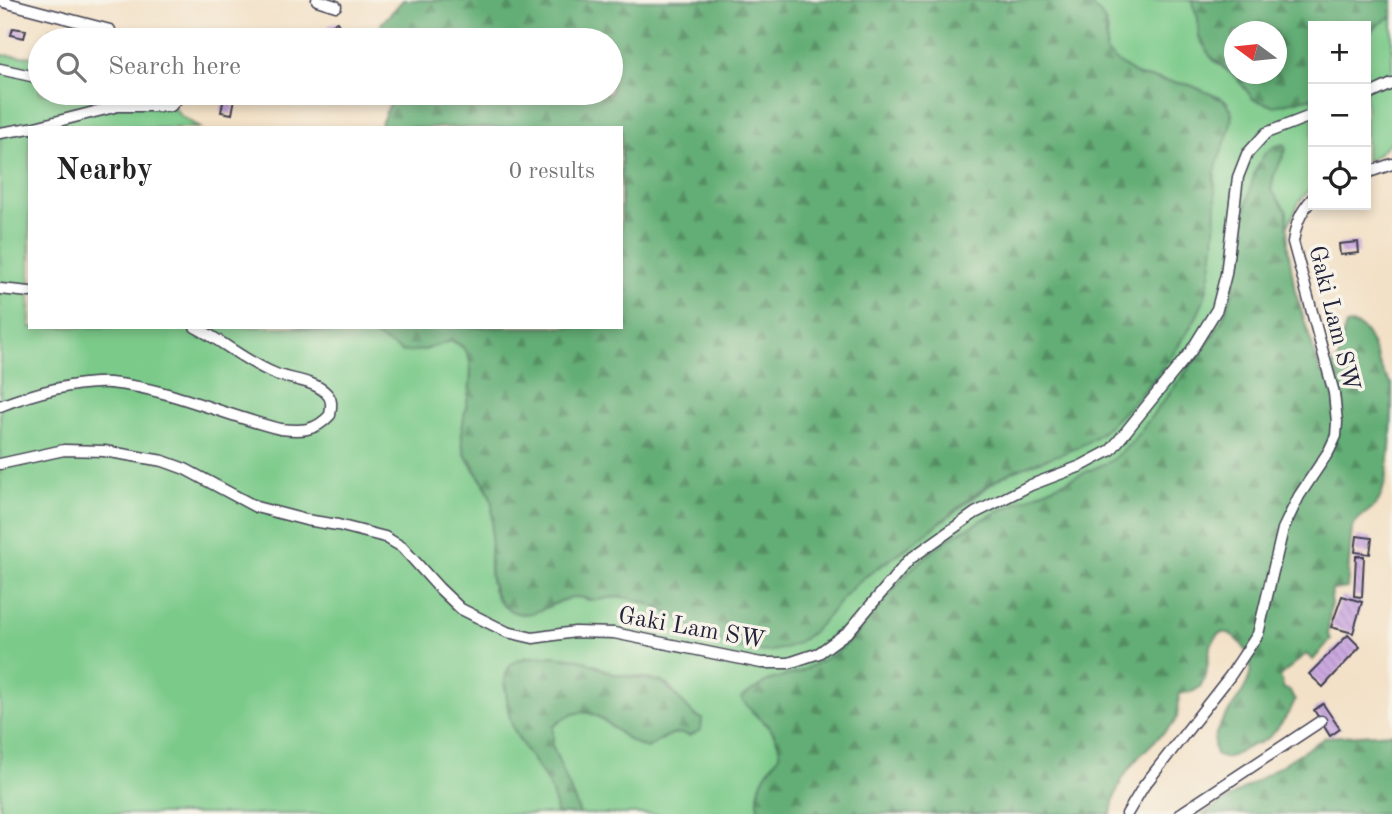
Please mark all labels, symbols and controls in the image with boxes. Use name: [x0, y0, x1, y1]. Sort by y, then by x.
north arrow: [1224, 21, 1287, 84]
map controls: [1308, 21, 1371, 210]
button: +: [1308, 21, 1371, 84]
search box: [28, 28, 623, 105]
icon: search: [52, 48, 90, 86]
text: Search here: [108, 54, 241, 80]
button: −: [1308, 84, 1371, 147]
button: locate: [1308, 147, 1371, 210]
text: Nearby: [56, 156, 153, 186]
text: 0 results: [509, 160, 595, 183]
street label: Gaki Lam SW: [1303, 243, 1363, 394]
street label: Gaki Lam SW: [616, 604, 767, 654]

